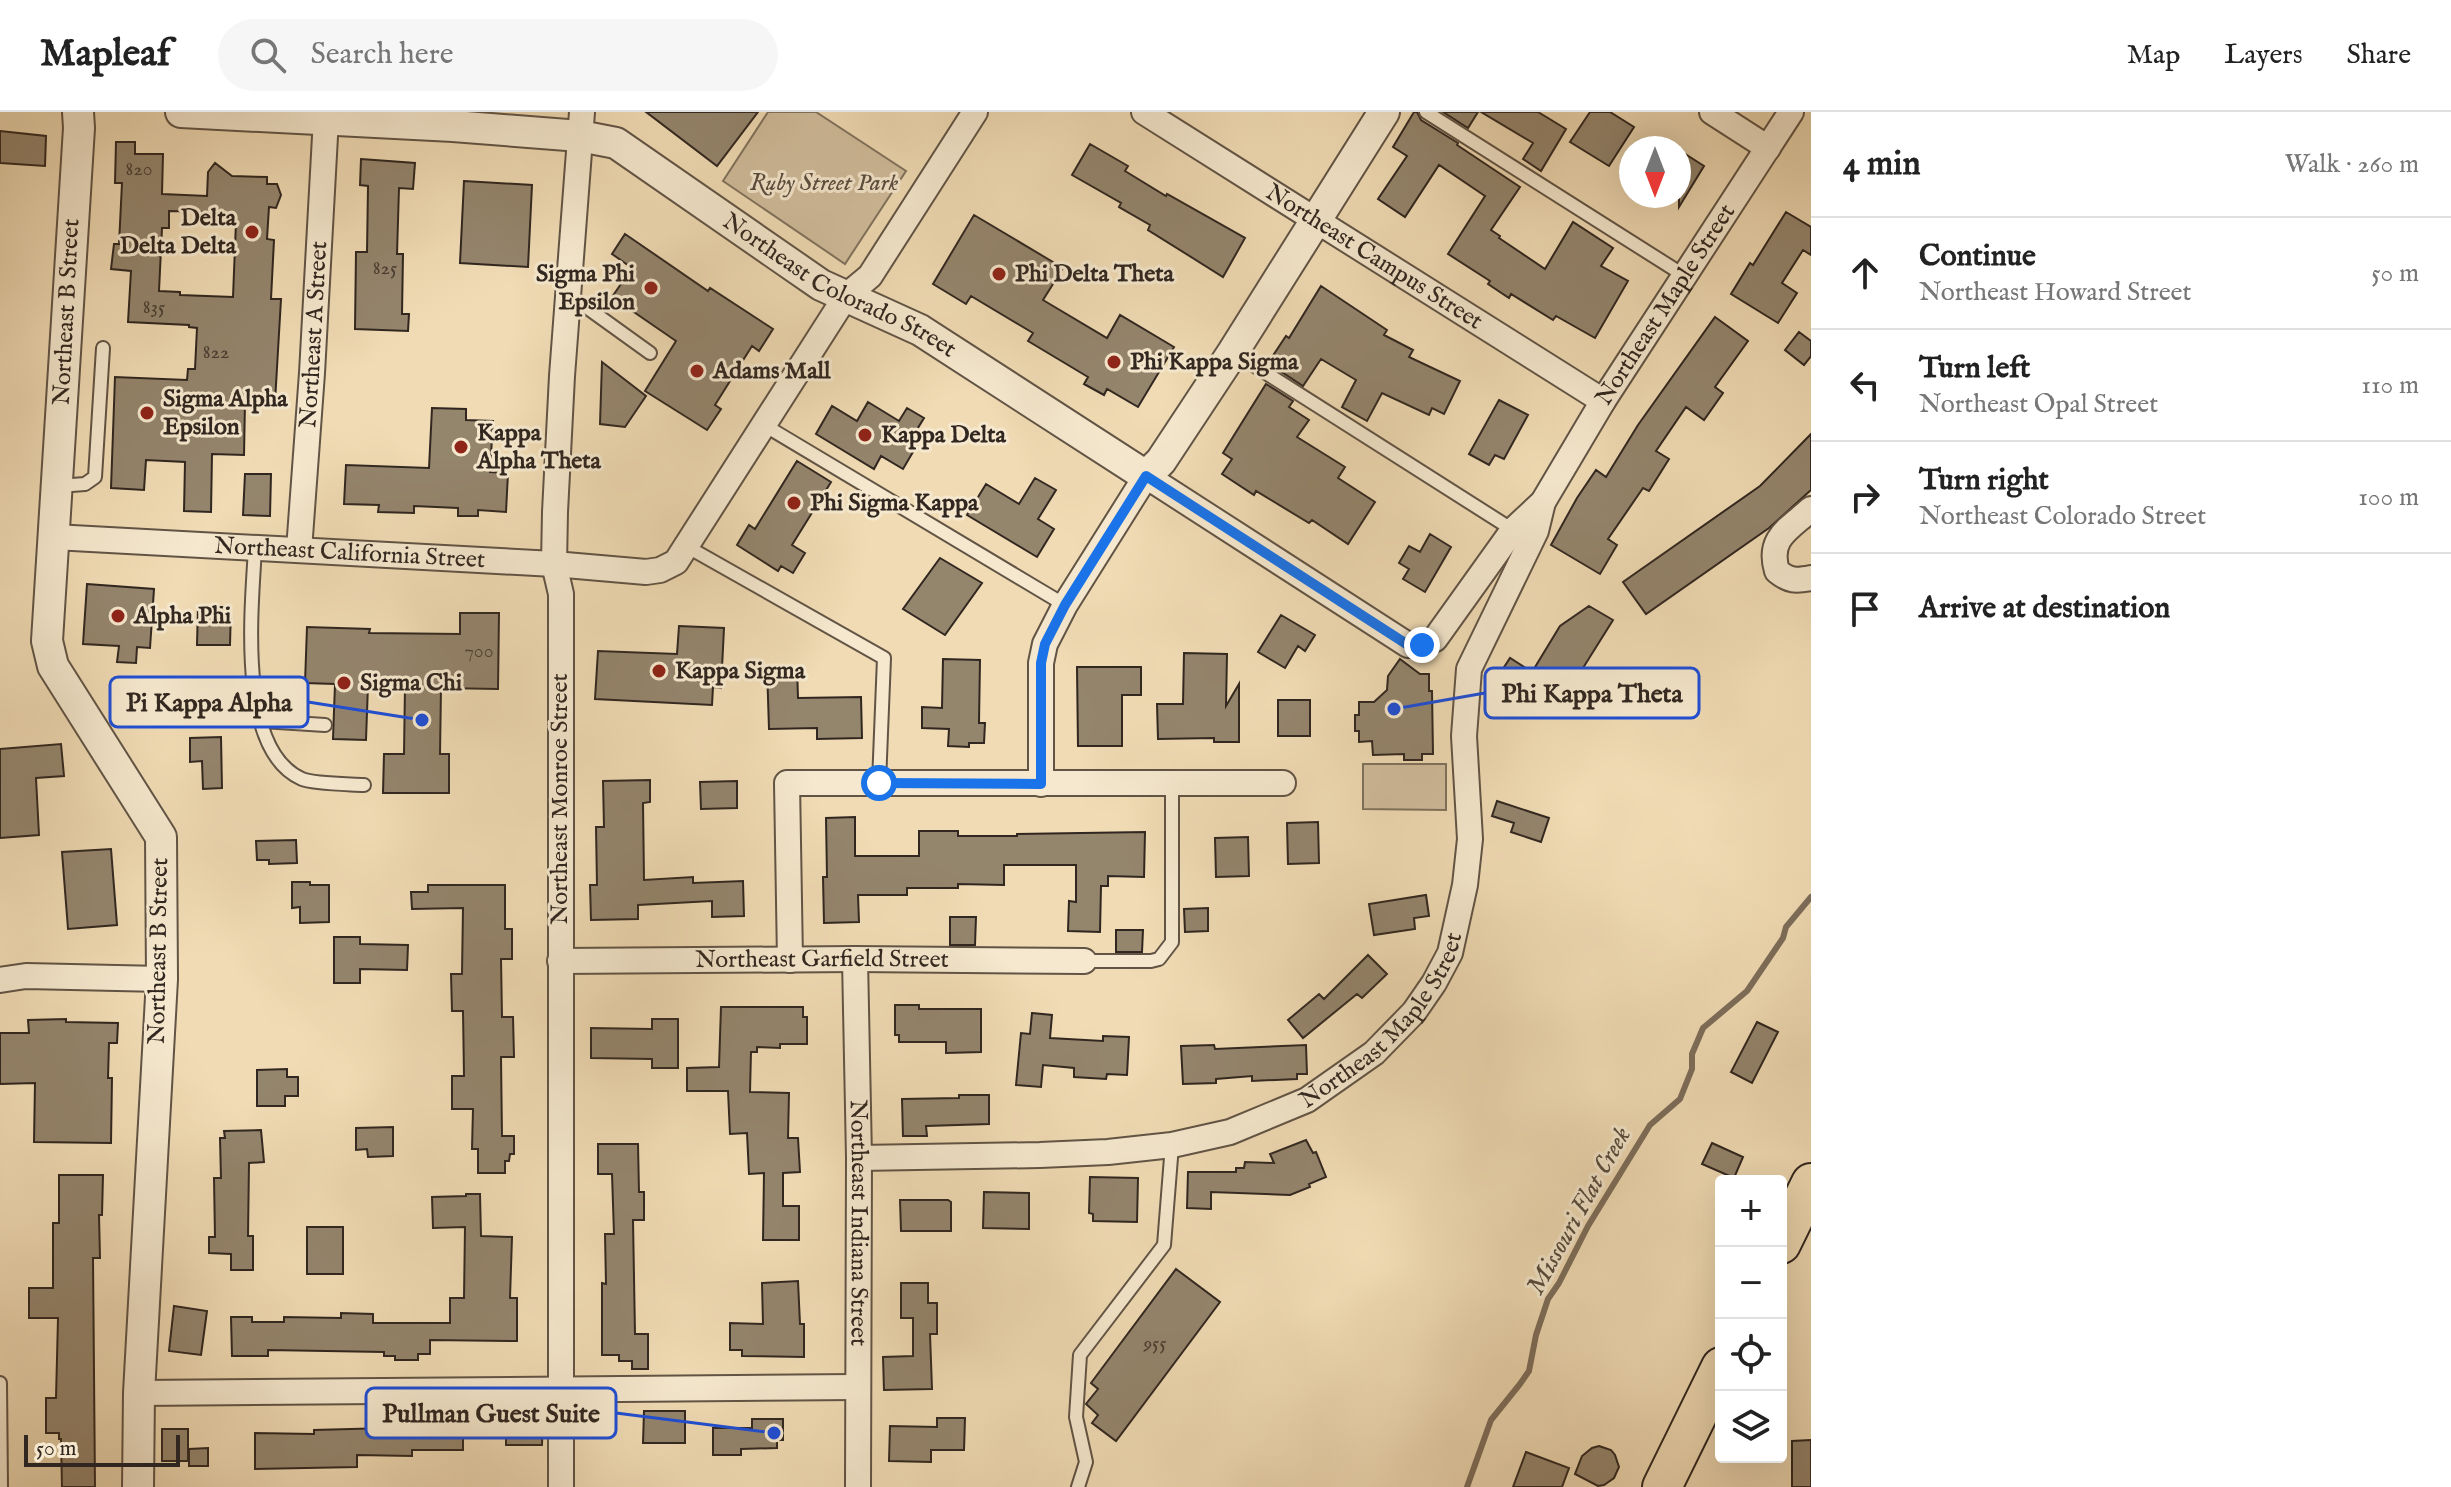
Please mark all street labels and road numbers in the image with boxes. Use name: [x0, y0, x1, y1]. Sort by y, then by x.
street label: Northeast Campus Street: [1260, 177, 1489, 337]
street label: Northeast Maple Street: [1589, 198, 1742, 411]
street label: Northeast Colorado Street: [716, 206, 962, 365]
street label: Northeast B Street: [47, 218, 87, 406]
street label: Northeast A Street: [293, 240, 335, 429]
street label: Northeast California Street: [213, 530, 486, 576]
street label: Northeast Monroe Street: [545, 673, 576, 925]
street label: Northeast B Street: [142, 857, 176, 1045]
street label: Northeast Maple Street: [1294, 930, 1470, 1116]
street label: Northeast Garfield Street: [695, 943, 949, 976]
street label: Northeast Indiana Street: [842, 1099, 875, 1346]

